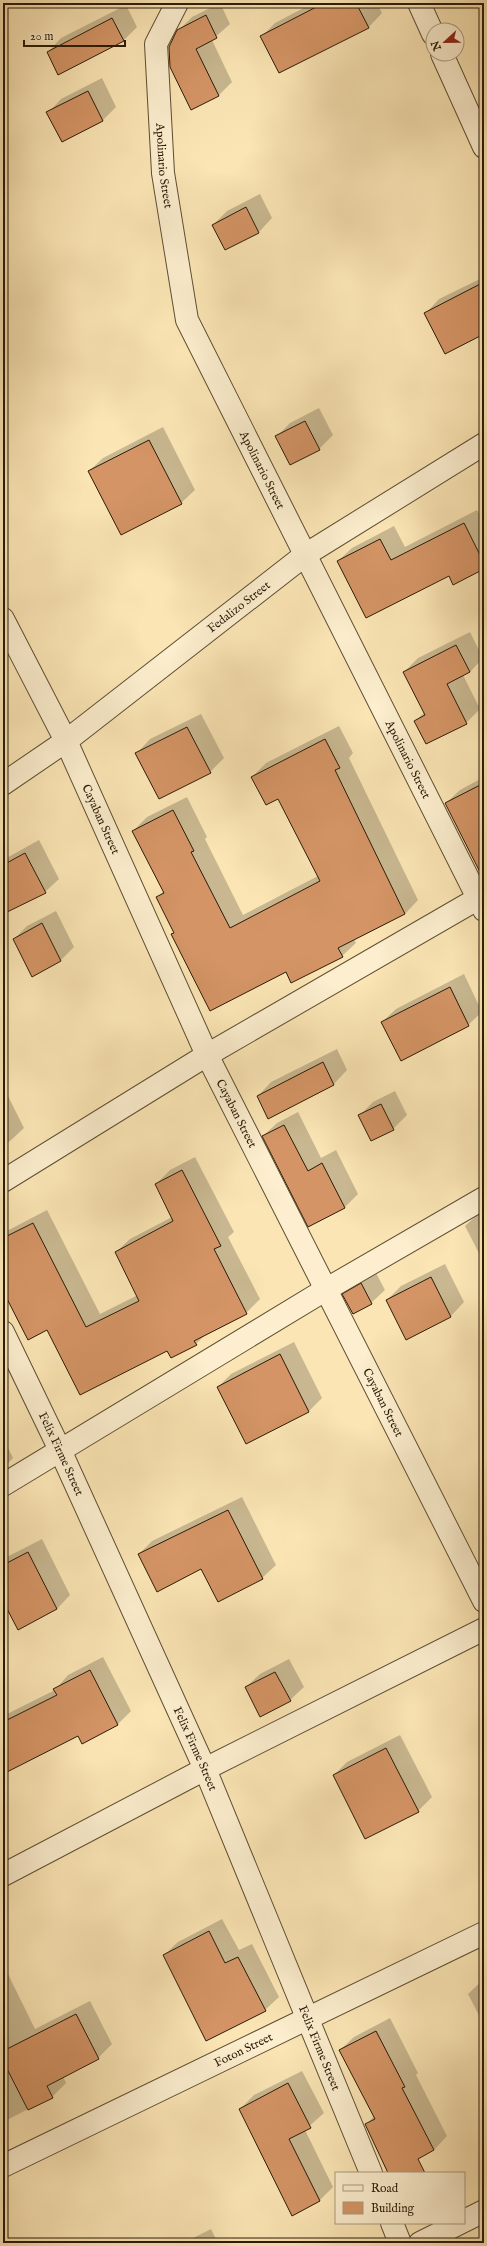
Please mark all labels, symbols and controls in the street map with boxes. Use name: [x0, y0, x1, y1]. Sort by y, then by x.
scale bar: [24, 22, 125, 48]
north arrow: [425, 22, 465, 62]
text: 20 m: [30, 29, 53, 44]
text: N: [428, 38, 445, 53]
street label: Apolinario Street: [152, 122, 176, 209]
street label: Apolinario Street: [236, 428, 288, 512]
street label: Fedalizo Street: [204, 578, 273, 636]
street label: Apolinario Street: [381, 717, 434, 801]
street label: Cayaban Street: [78, 782, 123, 857]
street label: Cayaban Street: [212, 1077, 260, 1151]
street label: Cayaban Street: [359, 1366, 406, 1439]
street label: Felix Firme Street: [35, 1410, 87, 1498]
street label: Felix Firme Street: [170, 1704, 220, 1793]
street label: Felix Firme Street: [295, 2003, 343, 2093]
street label: Foton Street: [212, 2029, 275, 2071]
legend: [335, 2172, 465, 2224]
text: Road: [371, 2181, 399, 2196]
text: Building: [371, 2201, 415, 2216]

